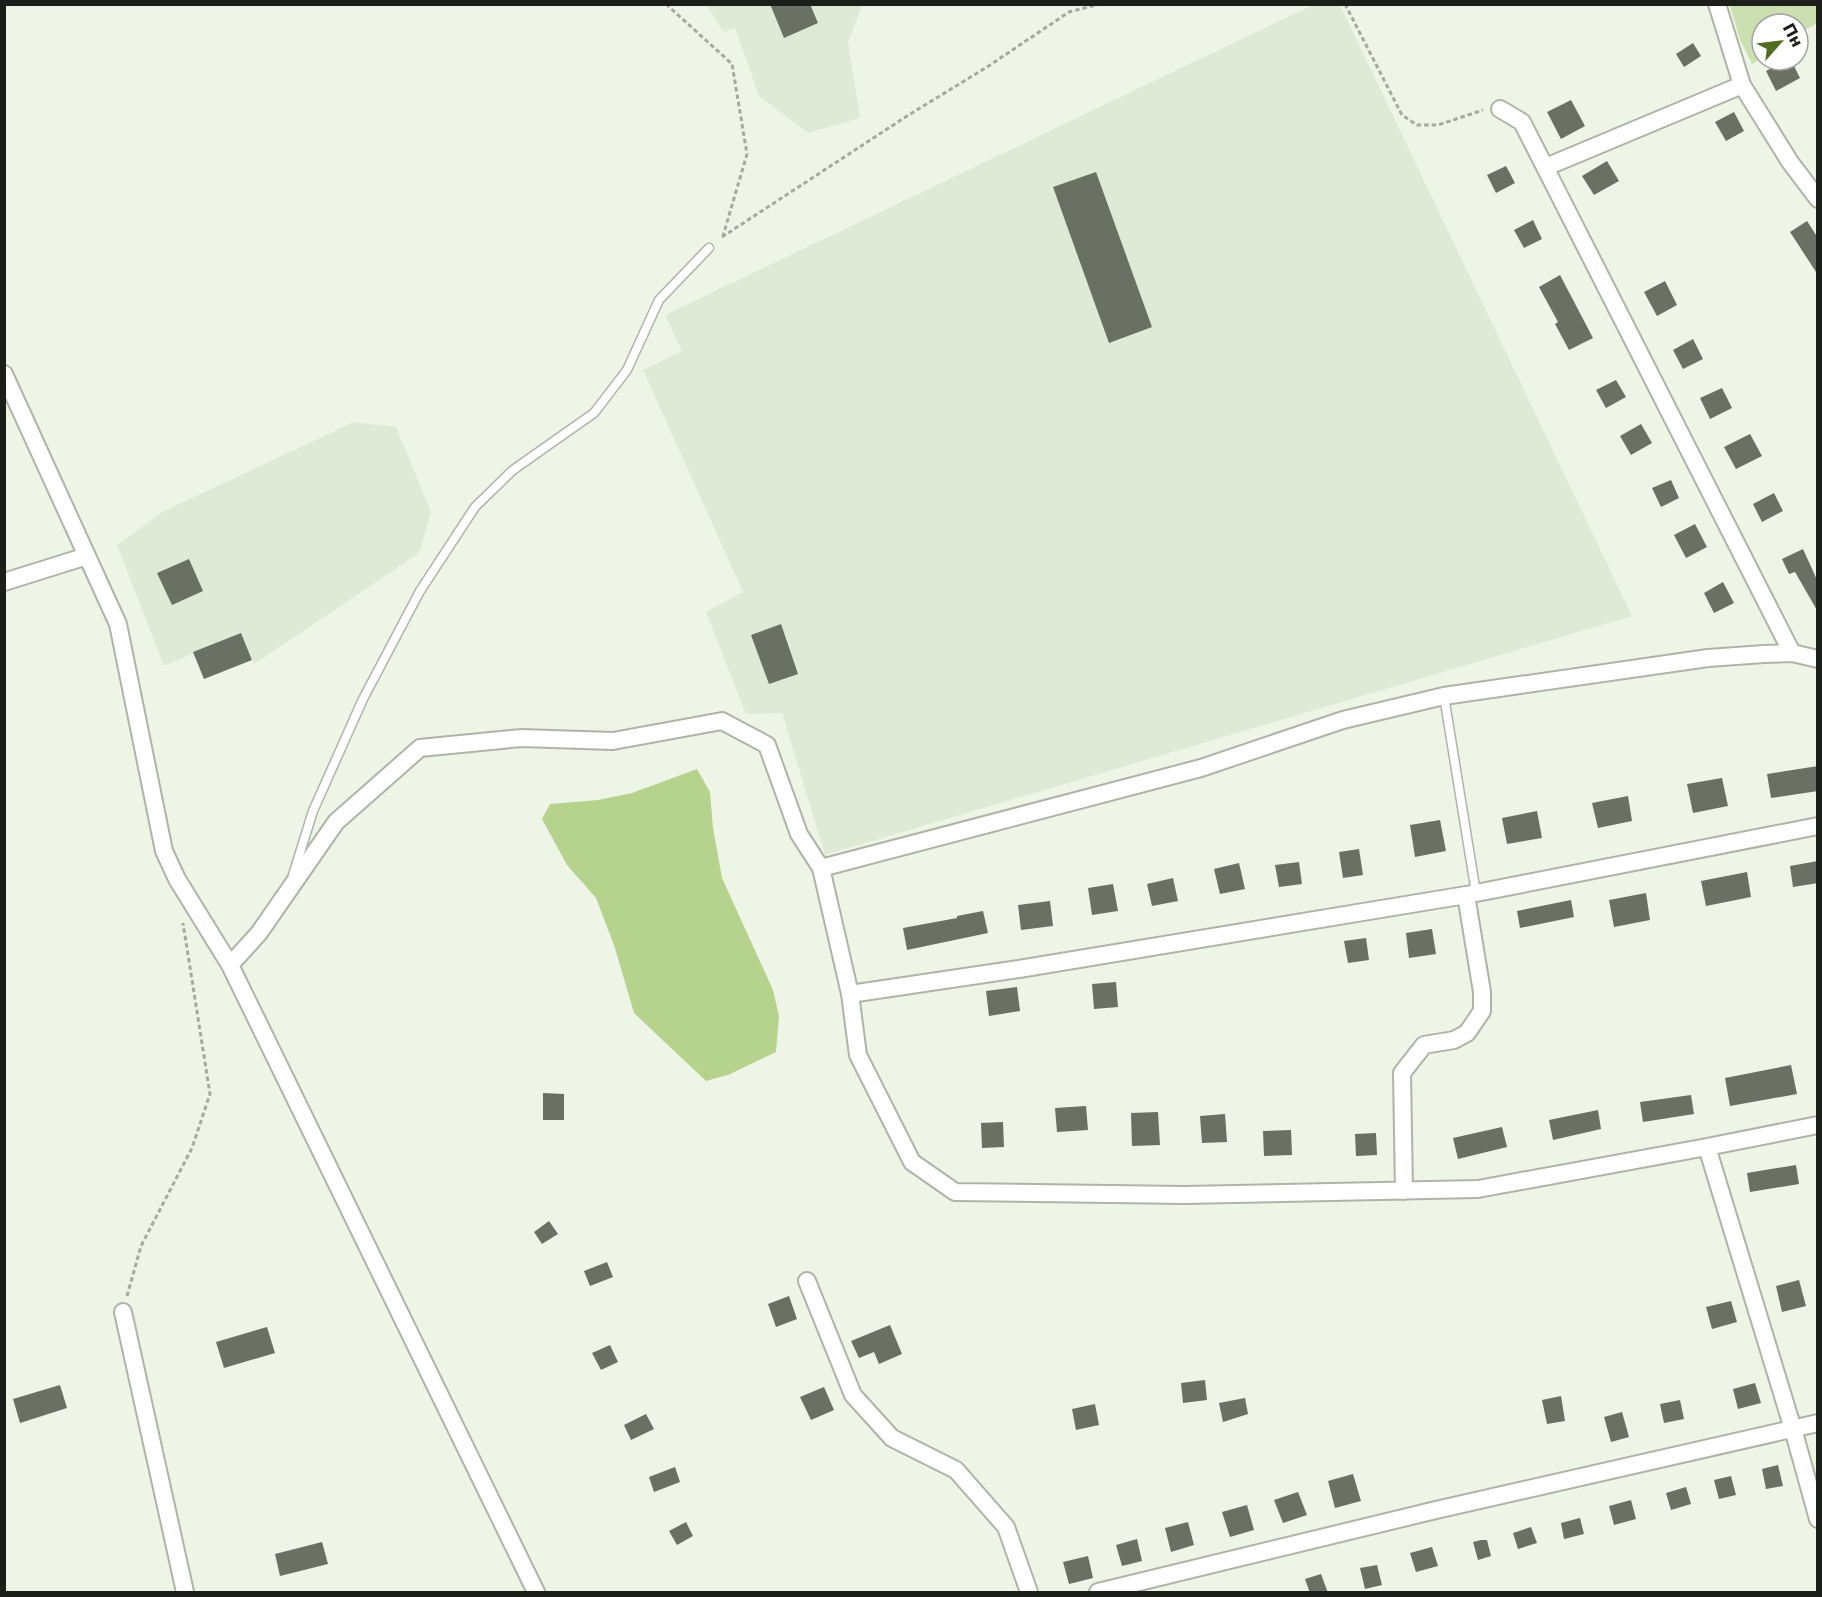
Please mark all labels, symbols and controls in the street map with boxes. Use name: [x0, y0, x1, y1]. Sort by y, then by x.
north arrow: [1750, 12, 1810, 72]
text: Пн: [1779, 20, 1807, 50]

